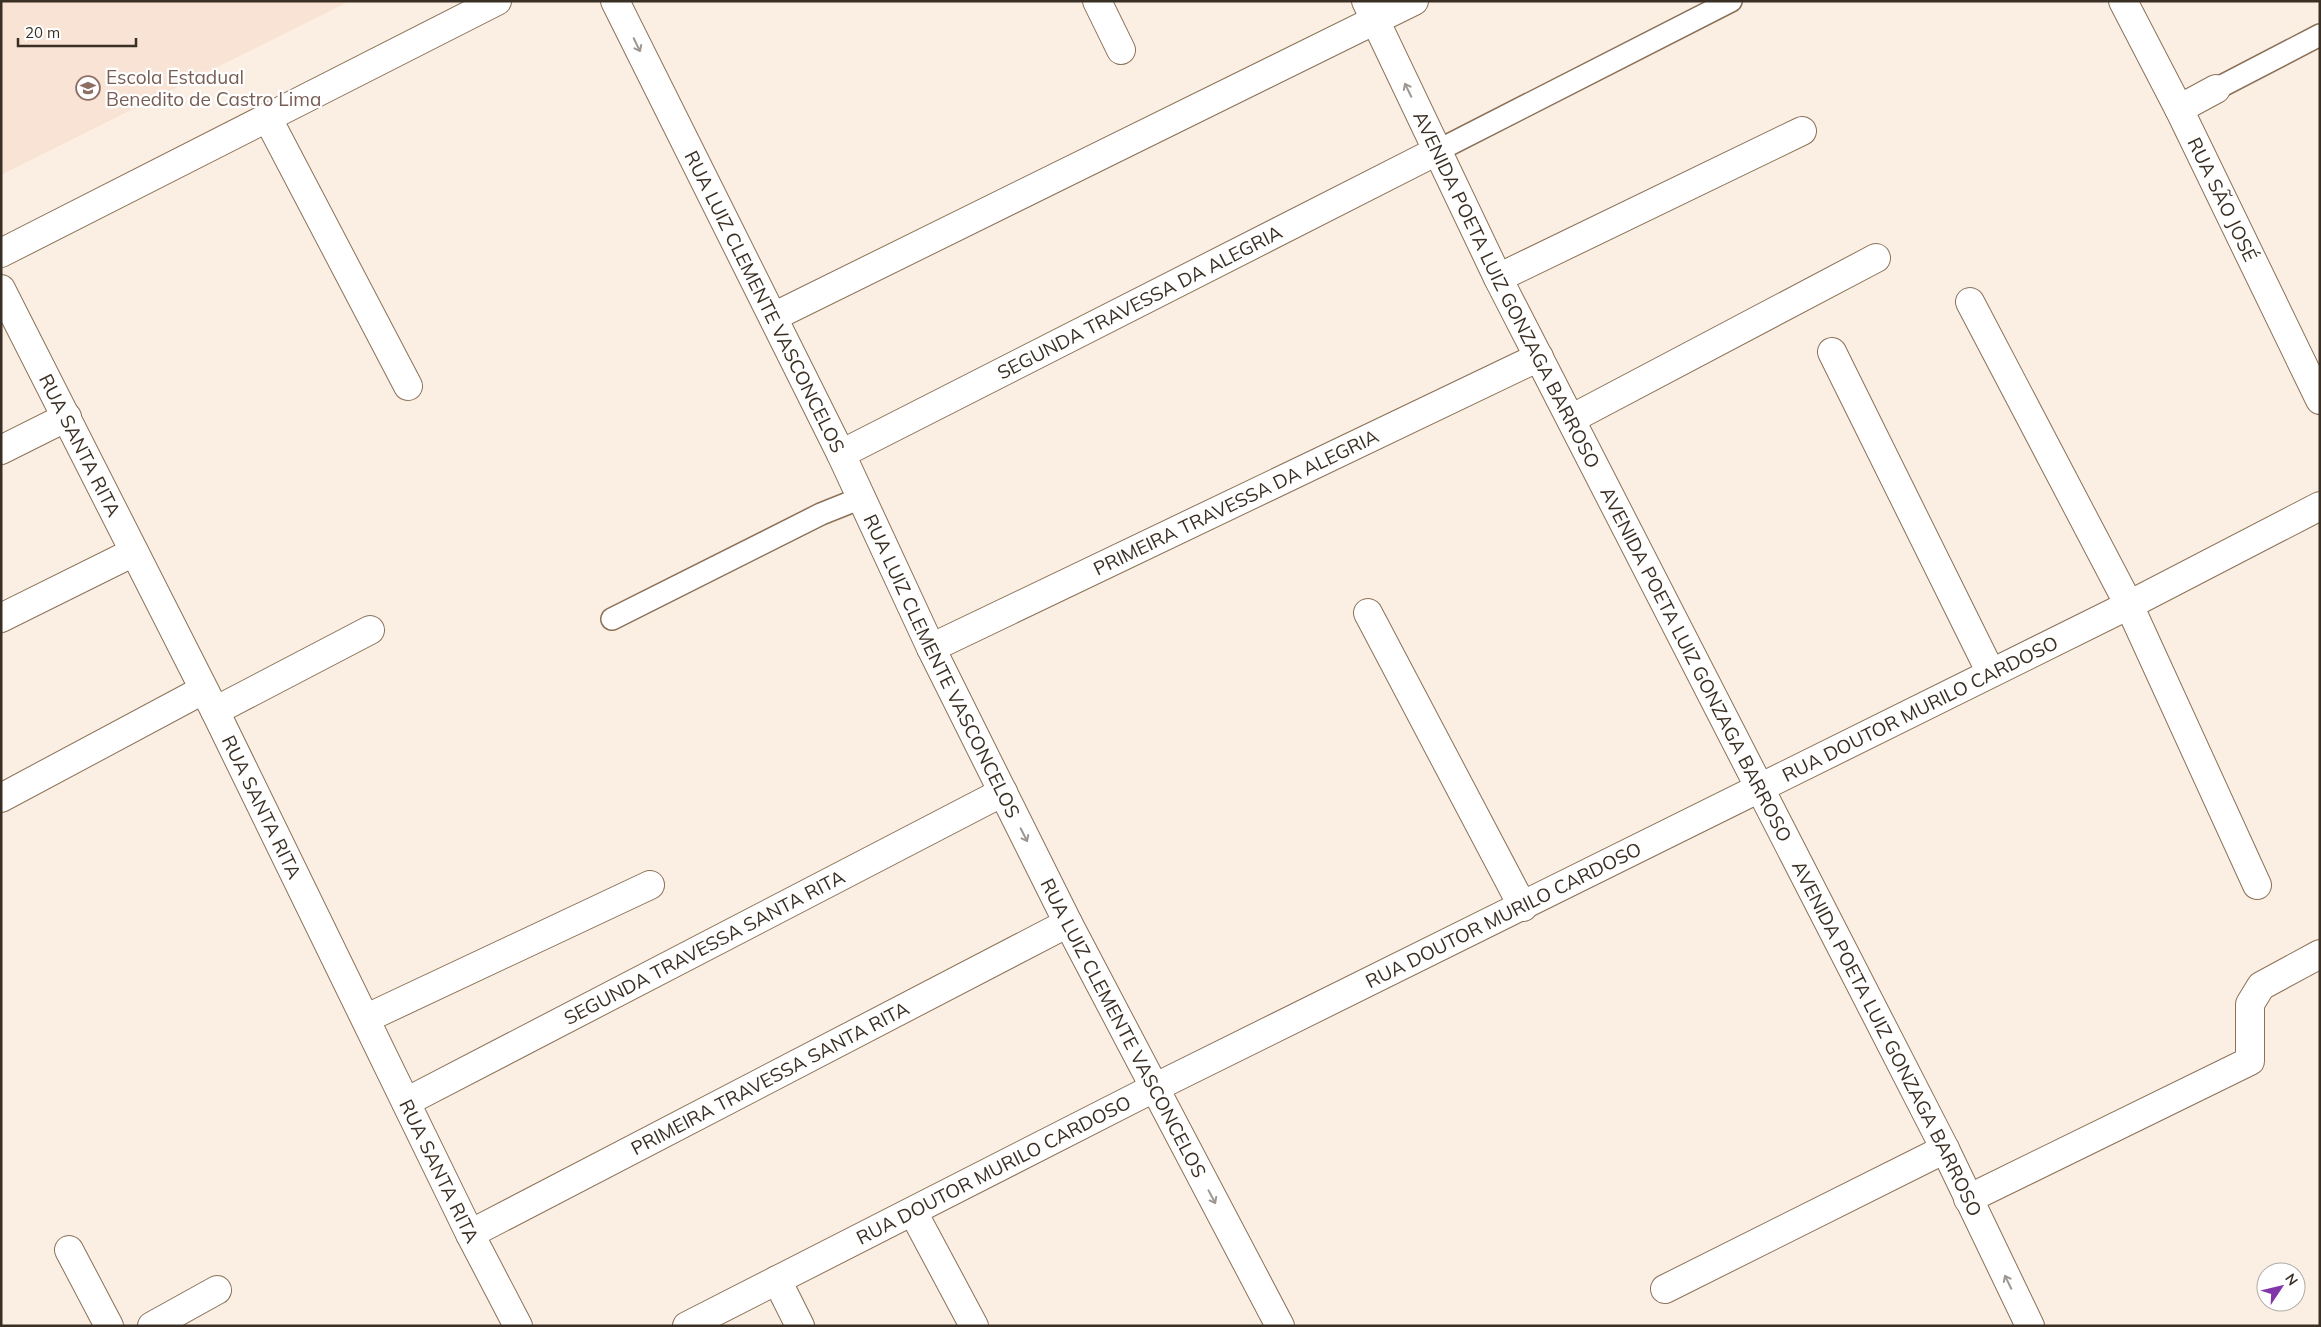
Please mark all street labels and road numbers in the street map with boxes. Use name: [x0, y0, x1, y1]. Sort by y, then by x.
street label: AVENIDA POETA LUIZ GONZAGA BARROSO: [1408, 107, 1606, 472]
street label: RUA SÃO JOSÉ: [2183, 133, 2263, 265]
street label: RUA LUIZ CLEMENTE VASCONCELOS: [680, 147, 850, 457]
street label: SEGUNDA TRAVESSA DA ALEGRIA: [993, 220, 1286, 385]
street label: RUA SANTA RITA: [34, 370, 126, 521]
street label: PRIMEIRA TRAVESSA DA ALEGRIA: [1089, 424, 1382, 581]
street label: AVENIDA POETA LUIZ GONZAGA BARROSO: [1595, 483, 1797, 846]
street label: RUA LUIZ CLEMENTE VASCONCELOS: [859, 510, 1026, 822]
street label: RUA DOUTOR MURILO CARDOSO: [1778, 630, 2062, 787]
street label: RUA SANTA RITA: [217, 731, 307, 883]
street label: RUA DOUTOR MURILO CARDOSO: [1361, 837, 1645, 993]
street label: AVENIDA POETA LUIZ GONZAGA BARROSO: [1787, 856, 1987, 1220]
street label: SEGUNDA TRAVESSA SANTA RITA: [560, 864, 849, 1030]
street label: RUA LUIZ CLEMENTE VASCONCELOS: [1036, 874, 1212, 1182]
street label: PRIMEIRA TRAVESSA SANTA RITA: [627, 996, 913, 1160]
street label: RUA DOUTOR MURILO CARDOSO: [852, 1090, 1135, 1250]
street label: RUA SANTA RITA: [394, 1095, 485, 1247]

